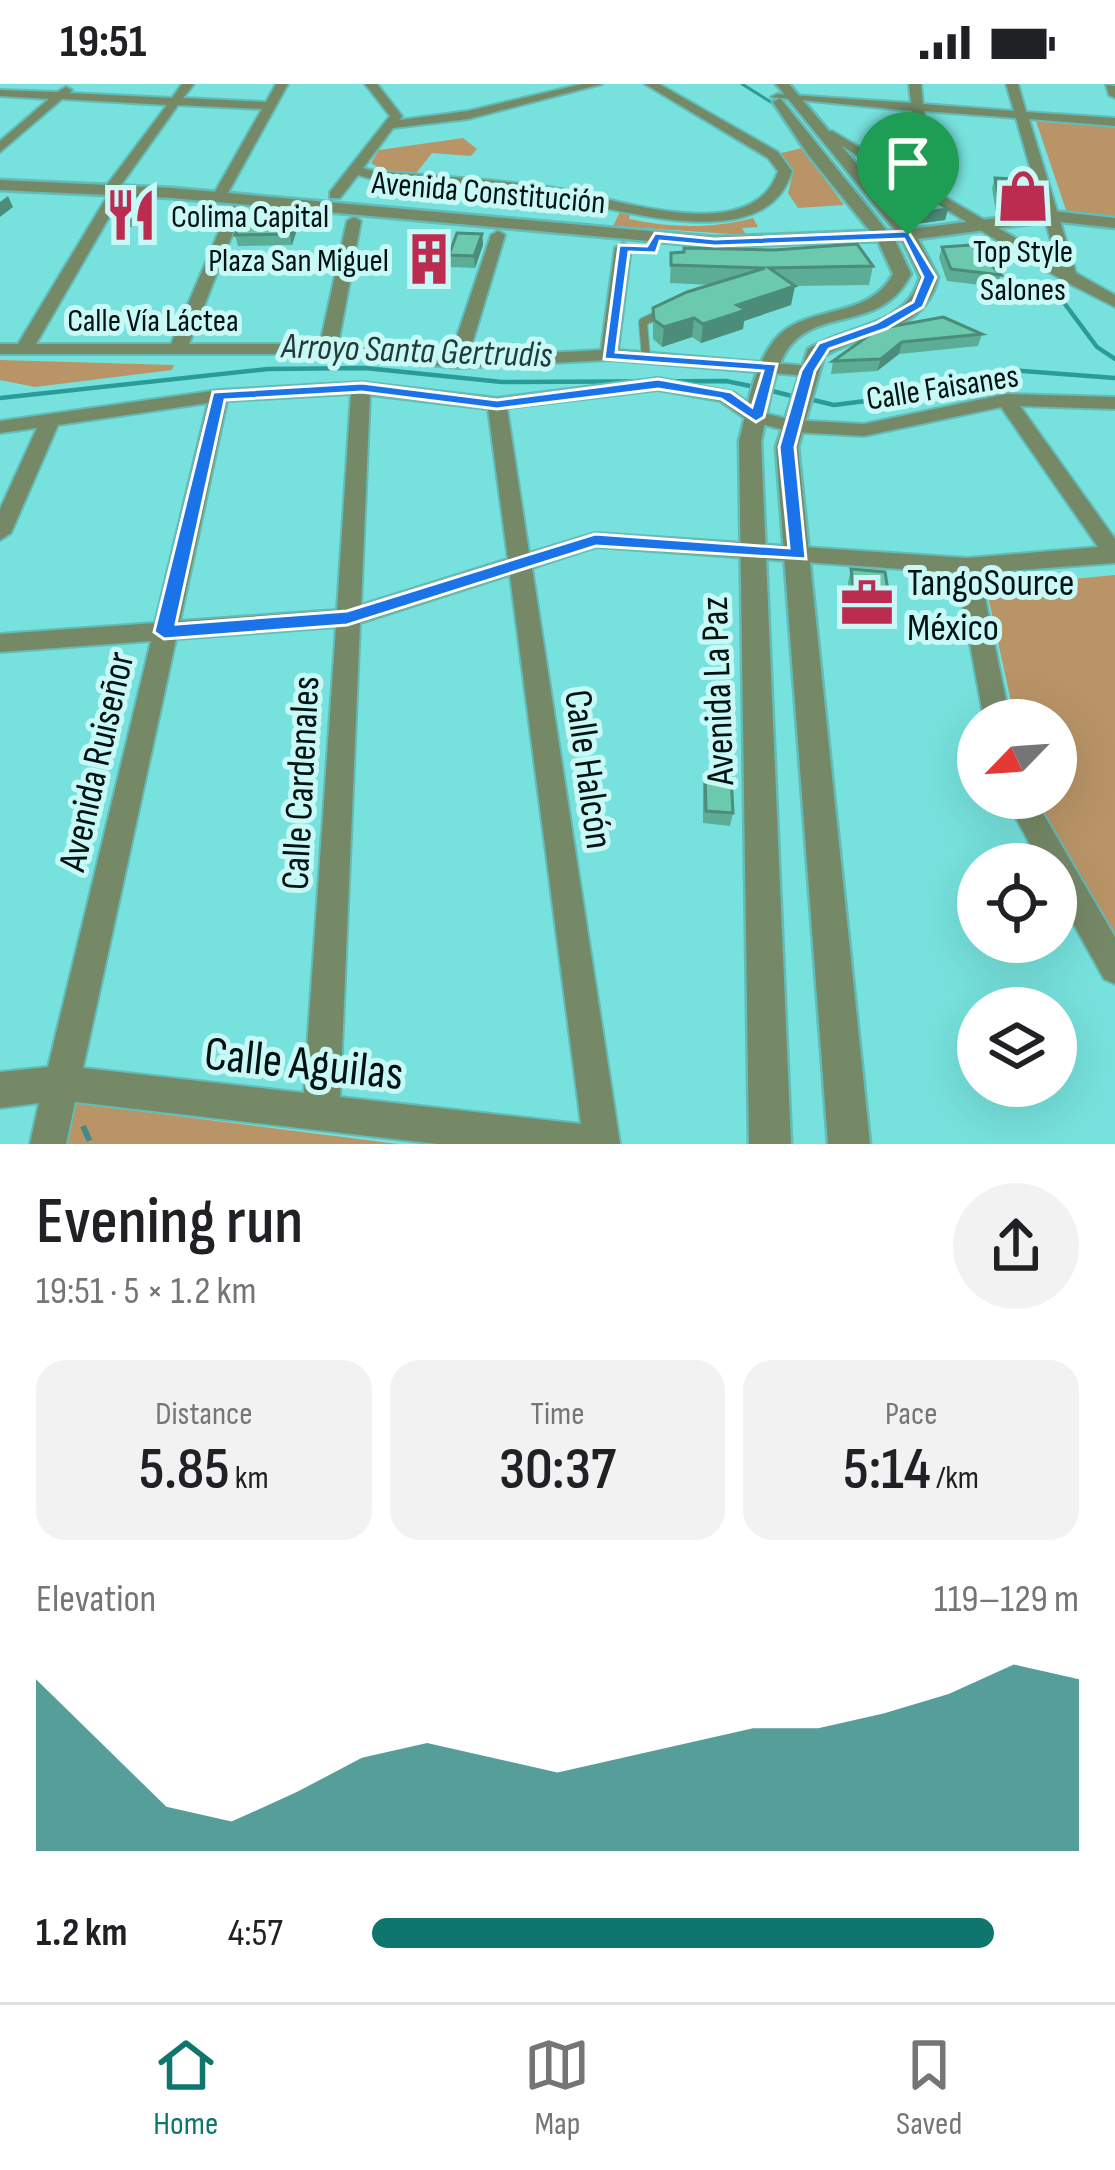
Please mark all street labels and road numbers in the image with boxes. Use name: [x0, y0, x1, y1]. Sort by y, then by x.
street label: Avenida Constitución: [369, 163, 607, 223]
street label: Calle Vía Láctea: [67, 301, 239, 341]
street label: Calle Faisanes: [863, 356, 1021, 420]
street label: Avenida La Paz: [692, 596, 745, 787]
street label: Avenida Ruiseñor: [49, 647, 145, 877]
street label: Calle Cardenales: [272, 675, 331, 891]
street label: Calle Halcón: [553, 687, 622, 852]
street label: Calle Aguilas: [201, 1026, 406, 1103]

